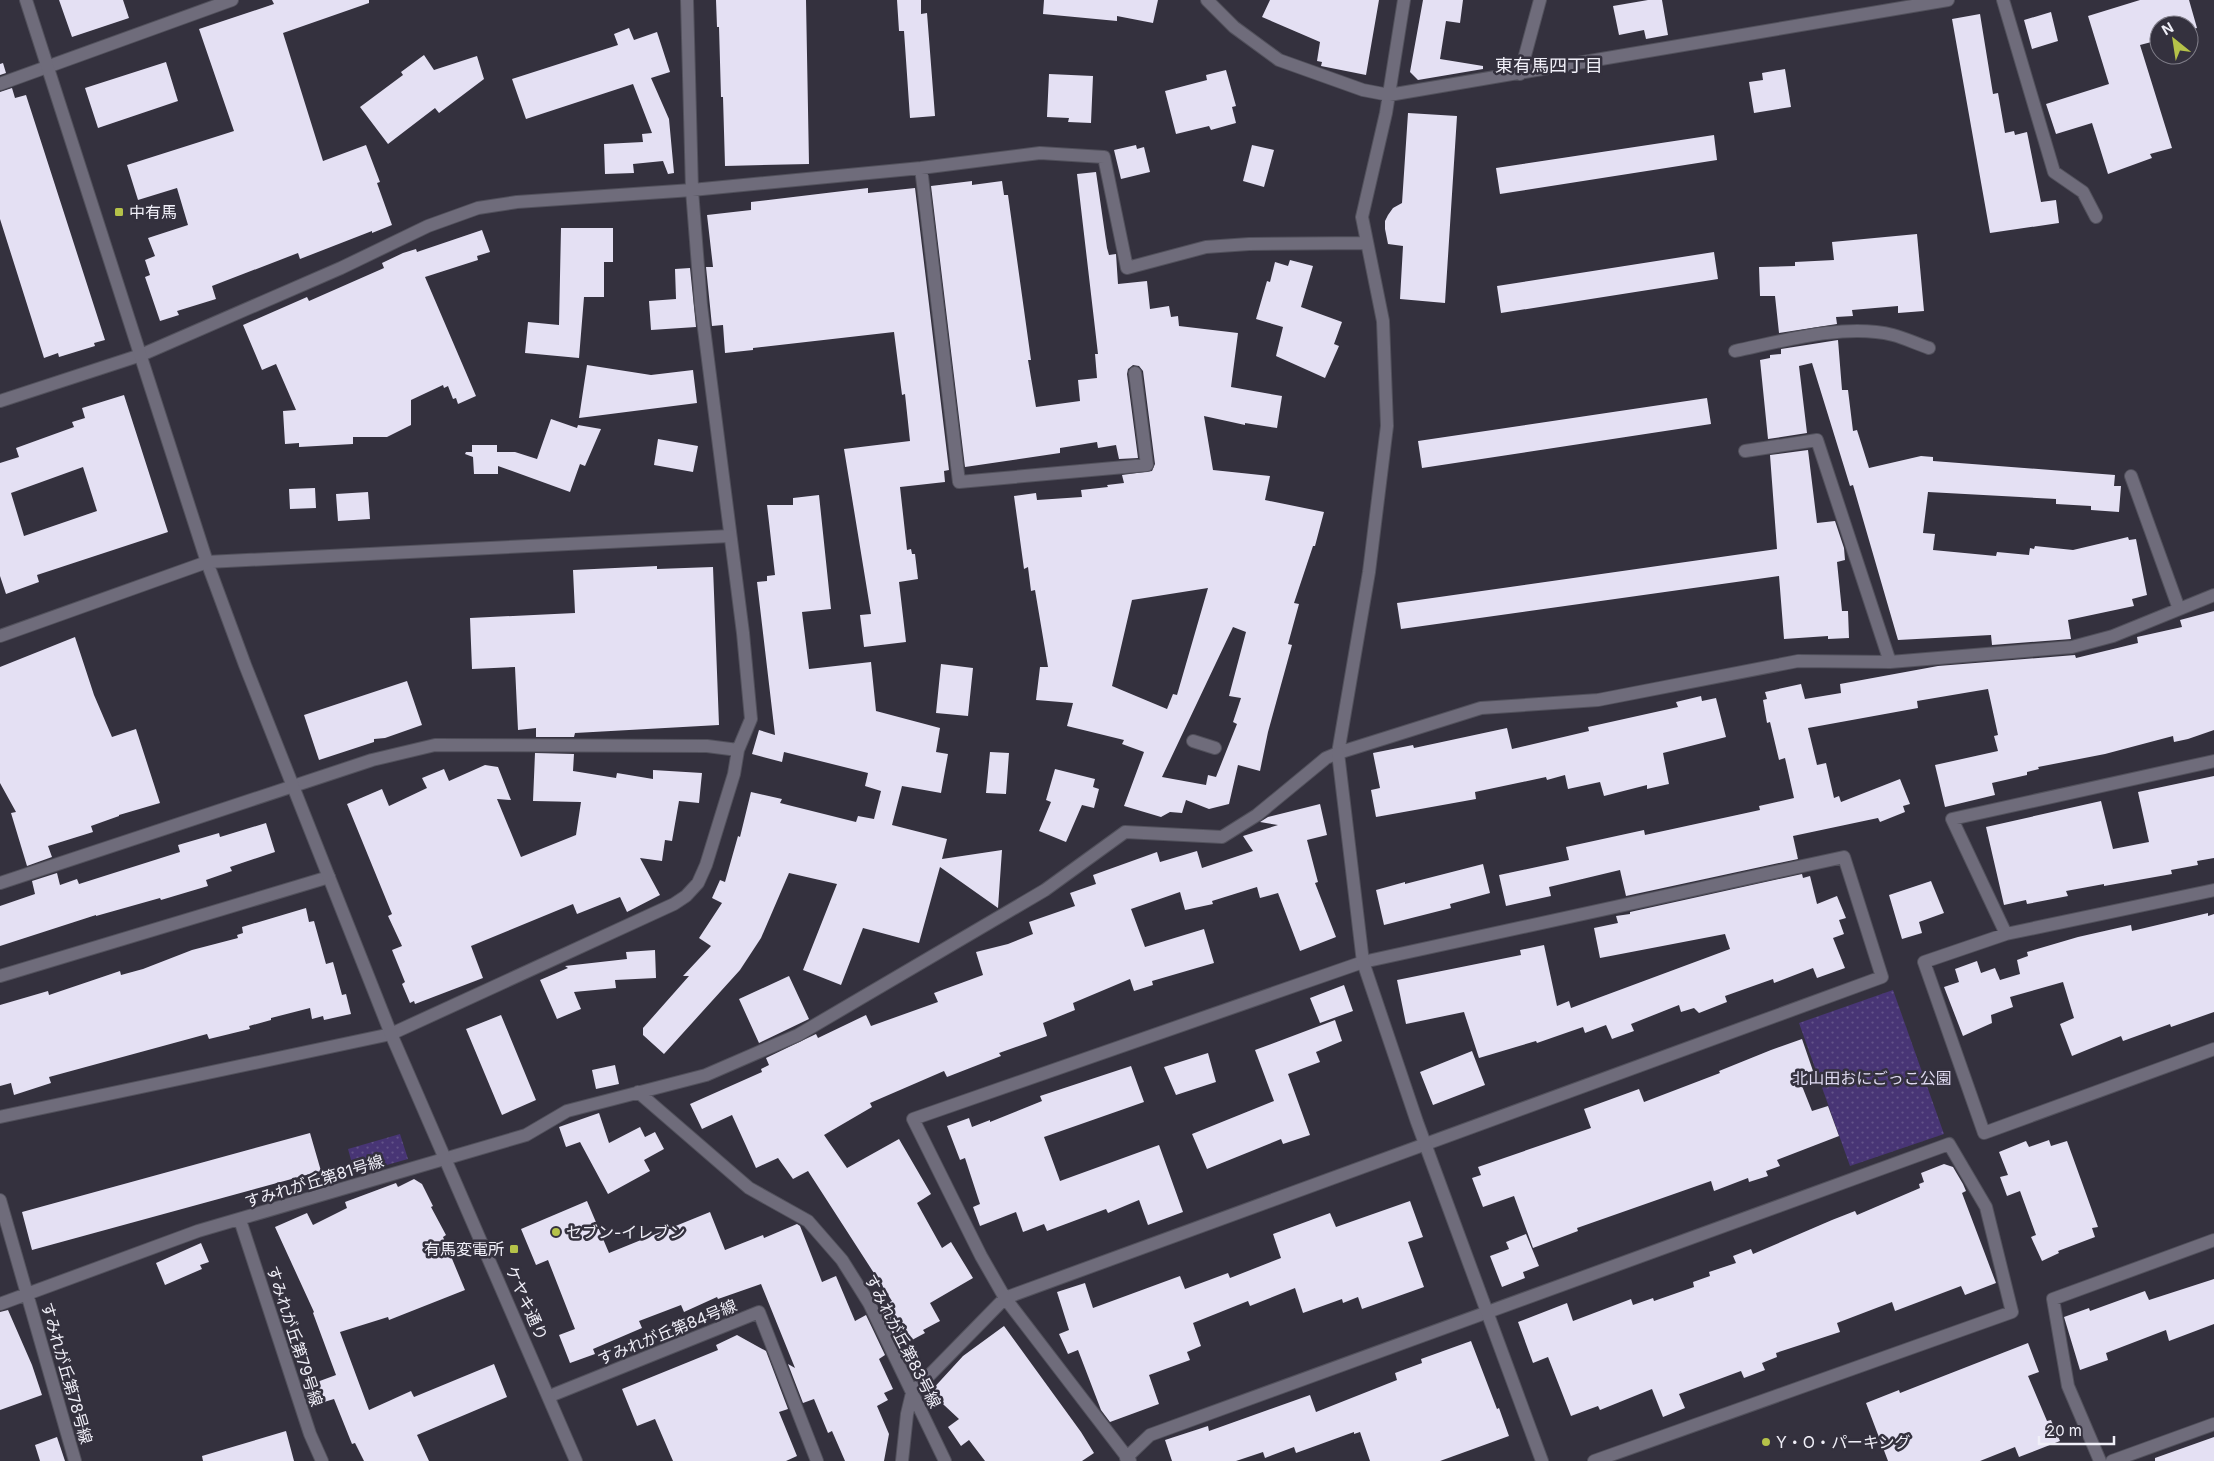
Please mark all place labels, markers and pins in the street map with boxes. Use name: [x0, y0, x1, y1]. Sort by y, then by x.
place label: 中有馬: [129, 202, 177, 222]
marker: 中有馬: [113, 206, 125, 218]
place label: セブン-イレブン: [566, 1222, 685, 1242]
marker: セブン-イレブン: [550, 1226, 562, 1238]
place label: 有馬変電所: [424, 1239, 504, 1259]
marker: 有馬変電所: [508, 1243, 520, 1255]
place label: Y・O・パーキング: [1776, 1432, 1911, 1452]
marker: Y・O・パーキング: [1760, 1436, 1772, 1448]

